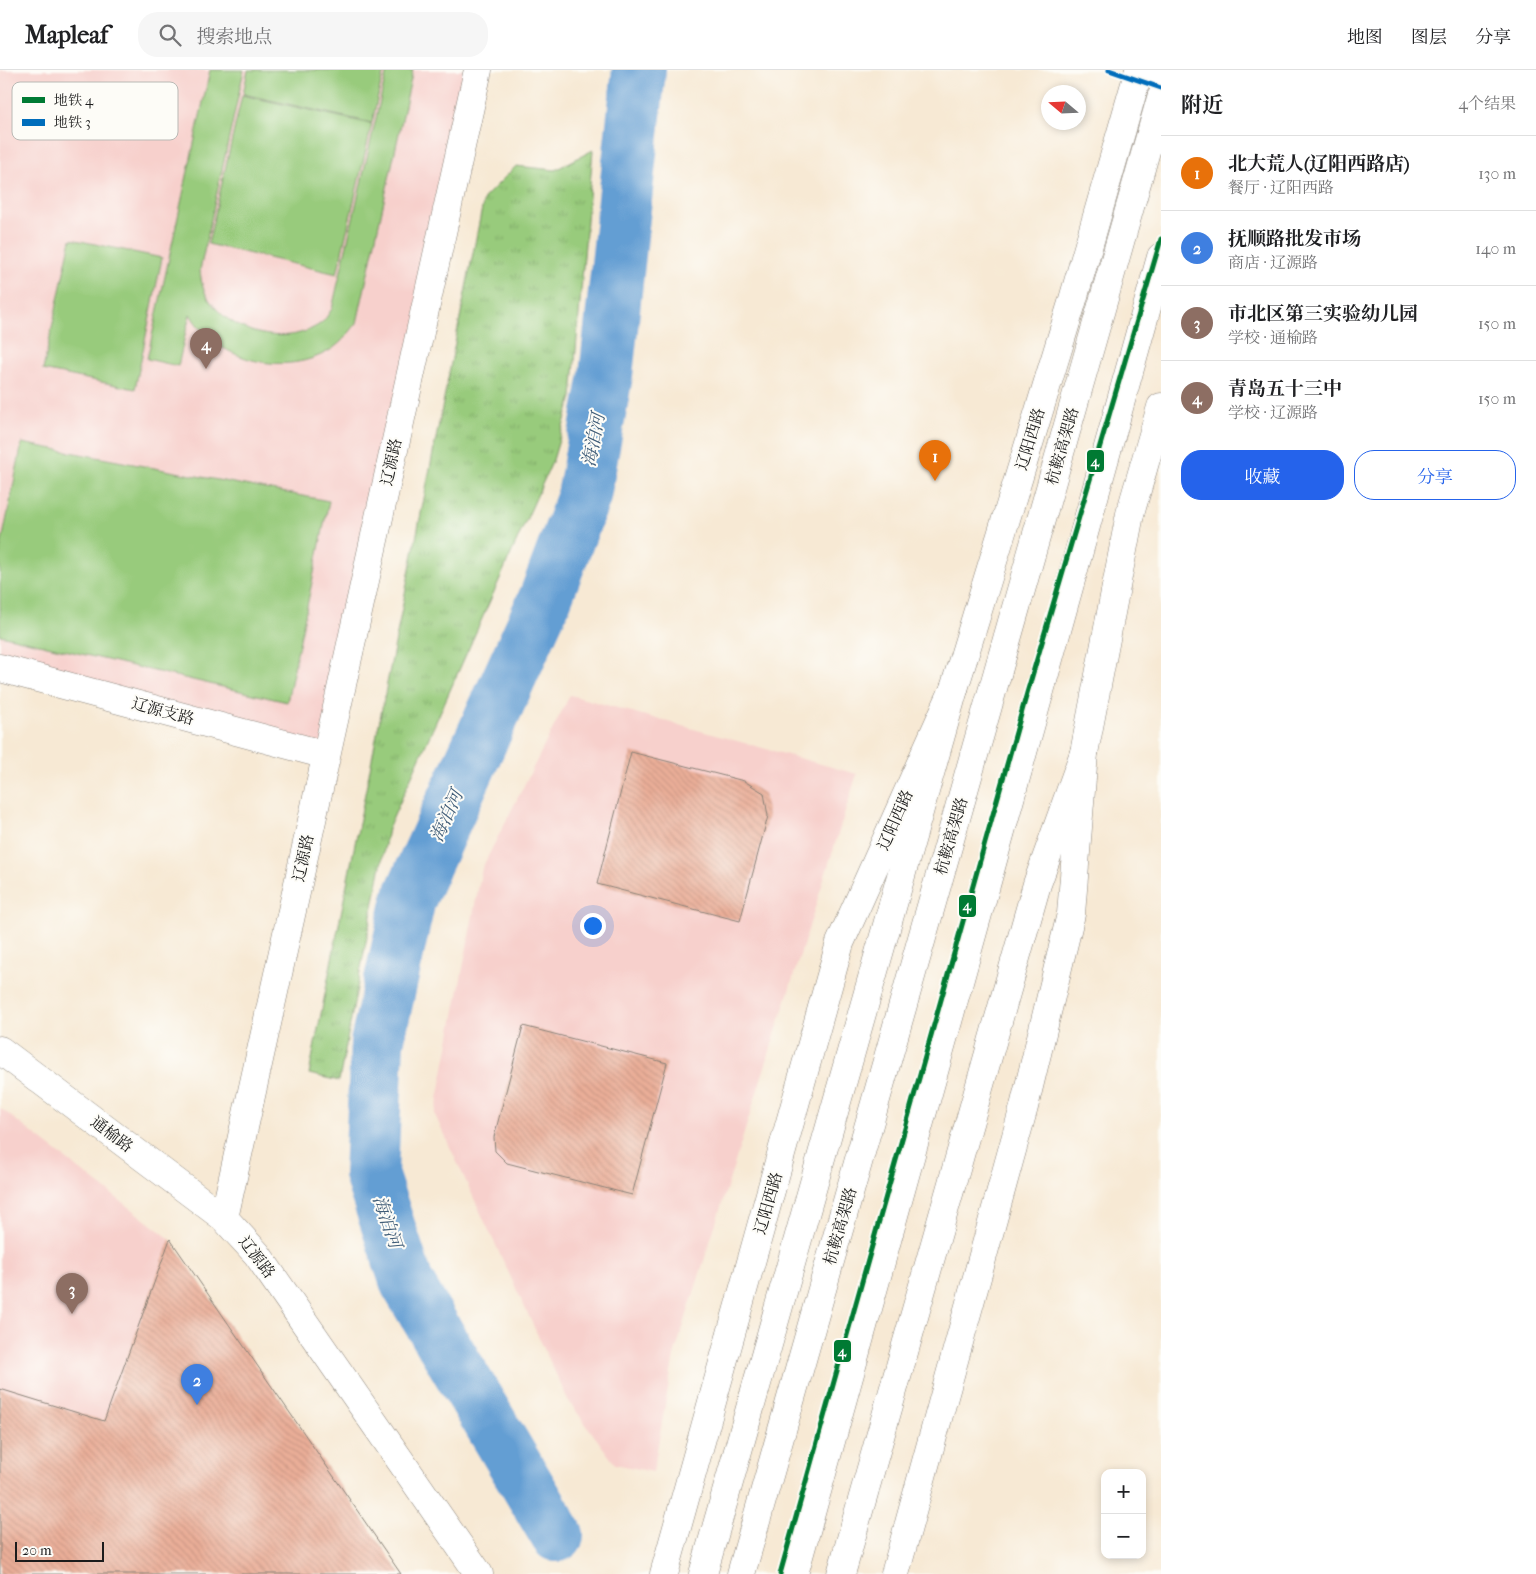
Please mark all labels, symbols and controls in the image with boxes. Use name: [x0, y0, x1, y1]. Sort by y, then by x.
search box: [138, 12, 488, 57]
text: Mapleaf: [25, 21, 108, 49]
icon: search: [156, 21, 184, 49]
text: 搜索地点: [196, 26, 272, 48]
text: 地图: [1347, 27, 1383, 48]
text: 图层: [1411, 27, 1447, 48]
text: 分享: [1475, 27, 1511, 48]
legend: [12, 82, 178, 140]
north arrow: [1041, 85, 1086, 130]
text: 地铁 4: [54, 92, 94, 109]
text: 附近: [1181, 93, 1223, 117]
text: 4个结果: [1459, 94, 1516, 113]
text: 地铁 3: [54, 114, 91, 131]
text: 北大荒人(辽阳西路店): [1228, 153, 1410, 175]
text: 1: [1194, 164, 1200, 183]
text: 130 m: [1478, 164, 1516, 183]
text: 餐厅 · 辽阳西路: [1228, 178, 1334, 197]
text: 抚顺路批发市场: [1228, 228, 1361, 250]
text: 2: [1193, 239, 1201, 258]
text: 140 m: [1475, 239, 1516, 258]
text: 商店 · 辽源路: [1228, 253, 1318, 272]
text: 市北区第三实验幼儿园: [1228, 303, 1418, 325]
text: 3: [1194, 314, 1200, 333]
text: 150 m: [1478, 314, 1516, 333]
pin: 4: [190, 328, 222, 369]
text: 学校 · 通榆路: [1228, 328, 1318, 347]
text: 青岛五十三中: [1228, 378, 1342, 400]
text: 4: [1192, 389, 1202, 408]
text: 150 m: [1478, 389, 1516, 408]
text: 学校 · 辽源路: [1228, 403, 1318, 422]
street label: 杭鞍高架路: [1042, 405, 1082, 487]
street label: 辽阳西路: [1012, 406, 1048, 472]
water label: 海泊河: [579, 409, 610, 469]
street label: 辽源路: [377, 437, 405, 487]
pin: 1: [919, 440, 951, 481]
line badge: 4: [1086, 449, 1105, 473]
button: 收藏: [1181, 450, 1344, 500]
button: 分享: [1354, 450, 1516, 500]
text: 4: [1090, 453, 1100, 470]
street label: 辽源支路: [130, 694, 196, 728]
water label: 海泊河: [426, 784, 469, 845]
street label: 辽阳西路: [873, 787, 917, 853]
street label: 杭鞍高架路: [931, 795, 971, 877]
street label: 辽源路: [289, 833, 317, 883]
line badge: 4: [958, 894, 977, 918]
text: 4: [962, 897, 972, 914]
your location: [580, 913, 606, 939]
street label: 通榆路: [87, 1112, 137, 1156]
street label: 辽阳西路: [750, 1170, 786, 1236]
street label: 杭鞍高架路: [820, 1185, 860, 1267]
water label: 海泊河: [368, 1193, 407, 1254]
street label: 辽源路: [235, 1232, 279, 1282]
pin: 3: [56, 1273, 88, 1314]
line badge: 4: [833, 1339, 852, 1363]
text: 4: [837, 1343, 847, 1360]
pin: 2: [181, 1364, 213, 1405]
map controls: [1101, 1469, 1146, 1559]
button: +: [1101, 1469, 1146, 1514]
button: −: [1101, 1514, 1146, 1559]
scale bar: [15, 1539, 104, 1562]
text: 20 m: [22, 1542, 52, 1559]

